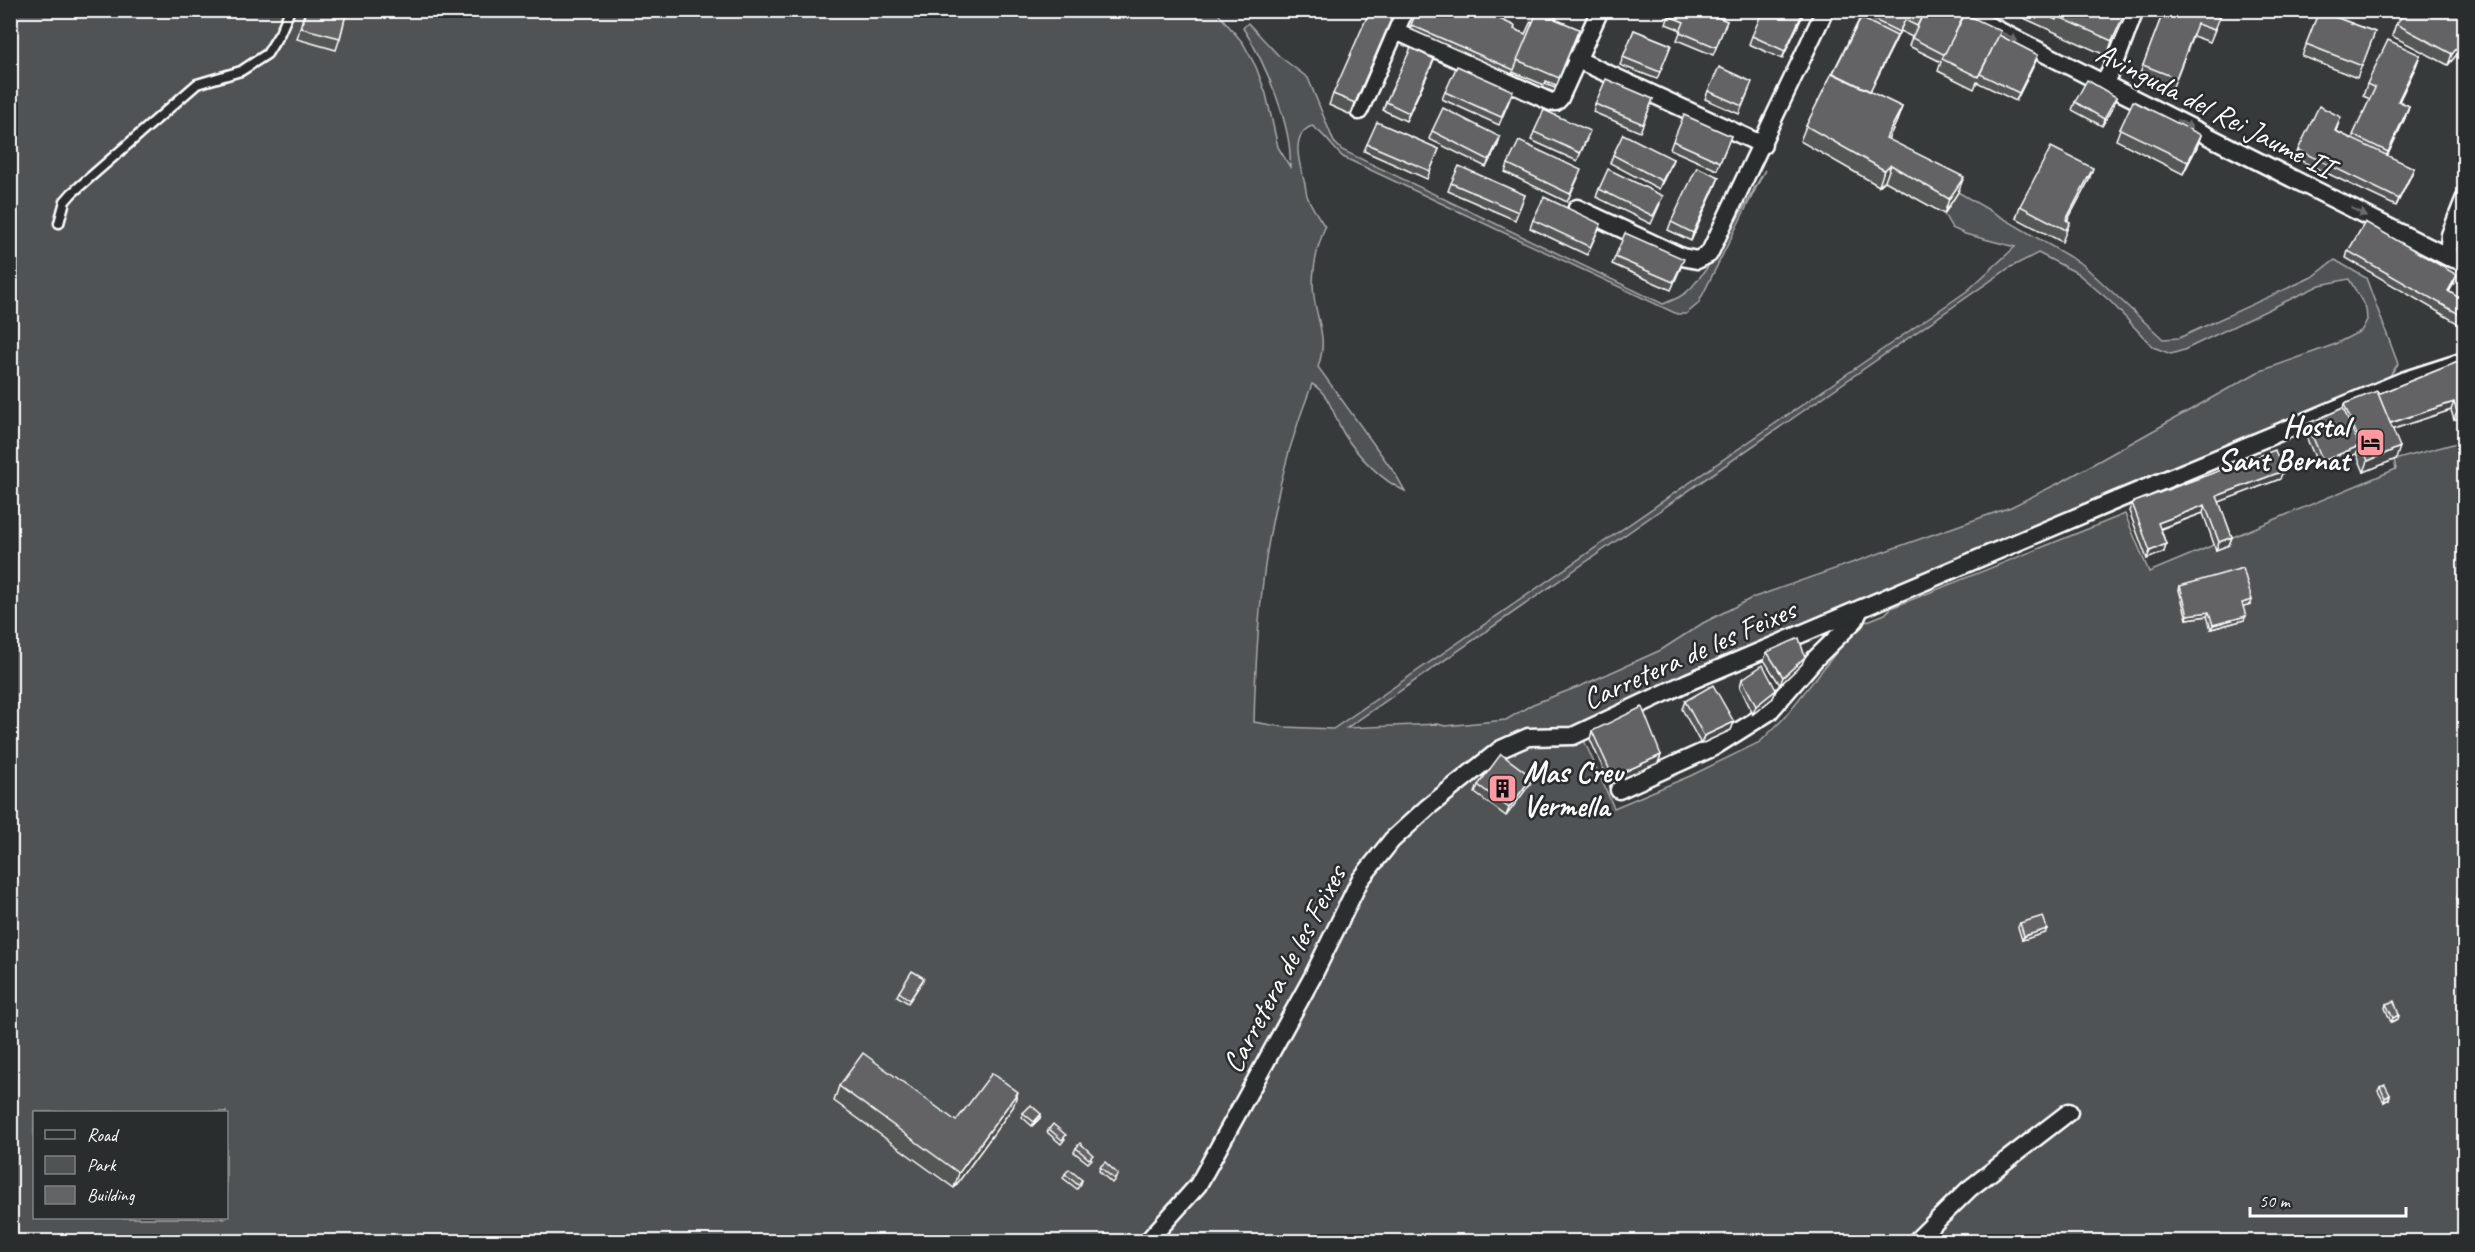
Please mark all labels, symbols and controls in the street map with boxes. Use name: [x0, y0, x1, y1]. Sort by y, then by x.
one-way arrow: [2002, 32, 2019, 42]
street label: Avinguda del Rei Jaume II: [2090, 34, 2345, 189]
one-way arrow: [2176, 120, 2193, 129]
one-way arrow: [2350, 207, 2367, 217]
place label: Hostal Sant Bernat: [2217, 407, 2355, 479]
hotel icon: Hostal Sant Bernat: [2354, 427, 2386, 459]
street label: Carretera de les Feixes: [1577, 589, 1804, 718]
place label: Mas Creu Vermella: [1523, 753, 1626, 825]
building icon: Mas Creu Vermella: [1486, 773, 1518, 805]
street label: Carretera de les Feixes: [1213, 856, 1356, 1079]
legend: [33, 1111, 228, 1219]
text: Road: [87, 1124, 120, 1146]
text: Park: [87, 1154, 117, 1176]
scale bar: [2250, 1180, 2406, 1218]
text: Building: [87, 1184, 136, 1206]
text: 50 m: [2259, 1190, 2292, 1212]

